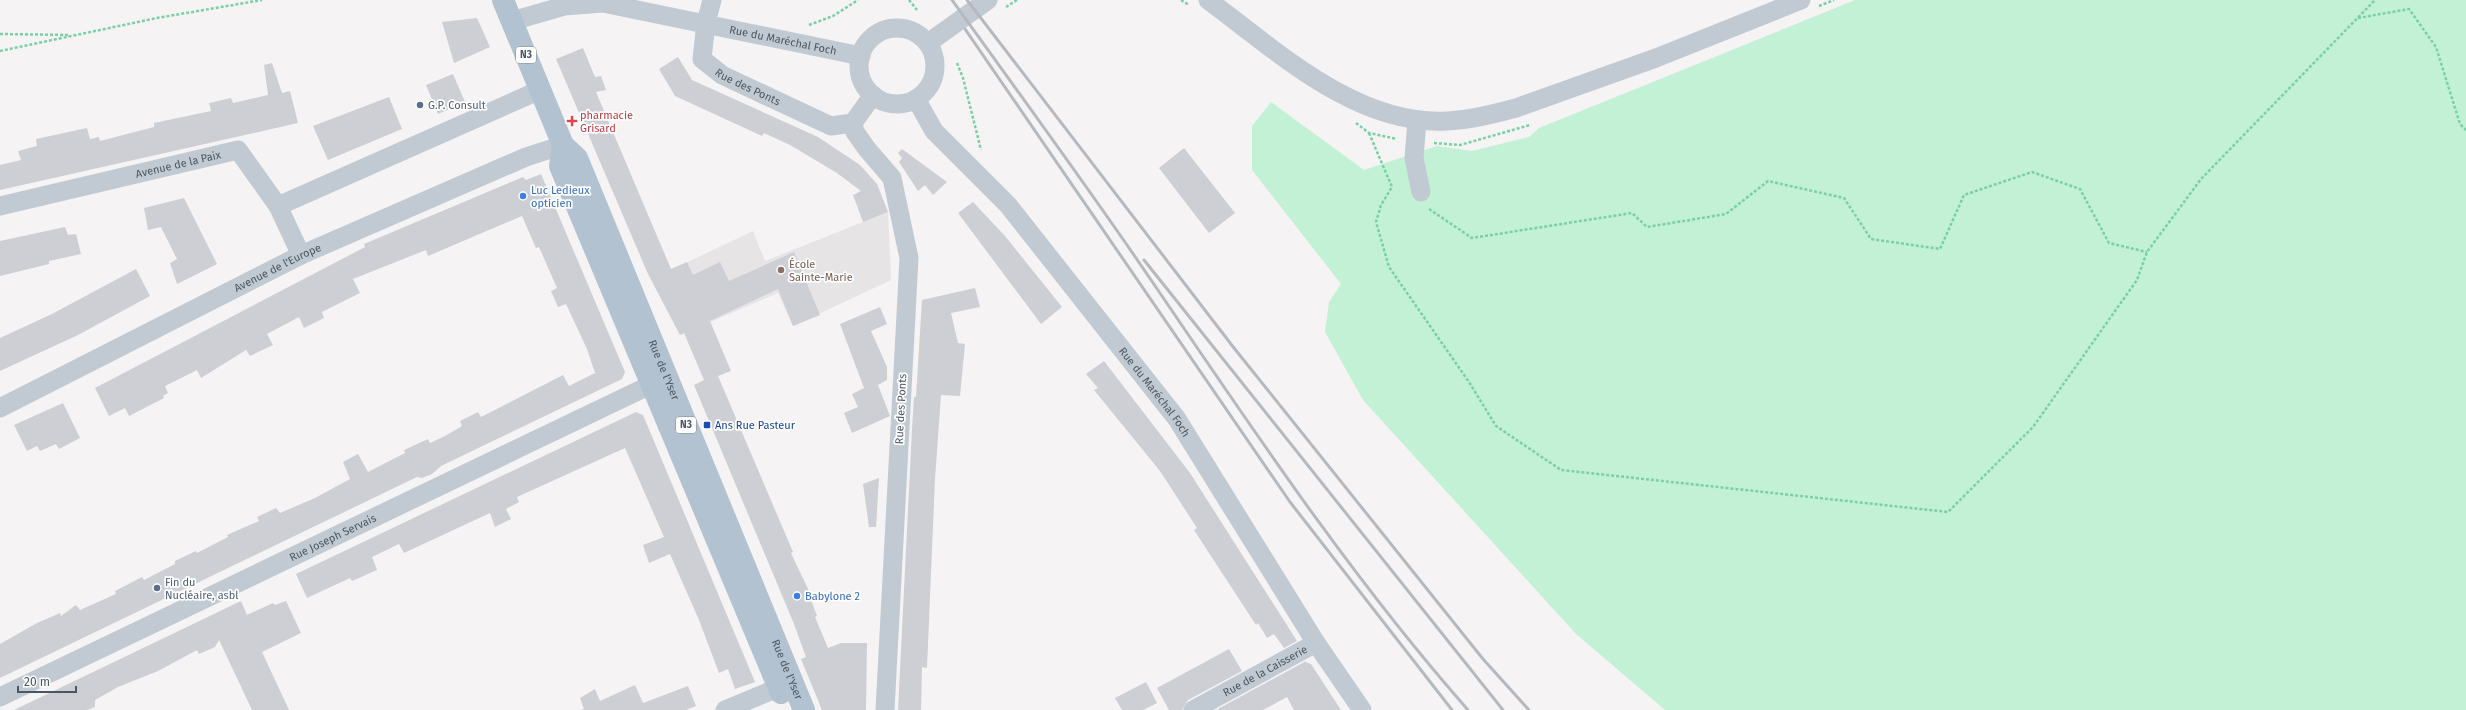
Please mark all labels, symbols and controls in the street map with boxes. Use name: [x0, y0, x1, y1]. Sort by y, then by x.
street label: Rue du Maréchal Foch: [728, 23, 838, 57]
road number: N3: [516, 47, 536, 63]
street label: Rue des Ponts: [713, 66, 782, 108]
place label: G.P. Consult: [428, 99, 486, 112]
marker: G.P. Consult: [415, 100, 425, 110]
place label: pharmacie Grisard: [580, 109, 633, 135]
marker: pharmacie Grisard: [567, 116, 577, 126]
street label: Avenue de la Paix: [134, 148, 223, 180]
place label: Luc Ledieux opticien: [531, 184, 590, 210]
marker: Luc Ledieux opticien: [518, 191, 528, 201]
street label: Avenue de l'Europe: [232, 241, 323, 295]
place label: École Sainte-Marie: [789, 257, 853, 284]
marker: École Sainte-Marie: [776, 265, 786, 275]
street label: Rue de l'Yser: [646, 338, 683, 402]
street label: Rue du Maréchal Foch: [1116, 345, 1193, 439]
street label: Rue des Ponts: [893, 373, 909, 445]
road number: N3: [676, 417, 696, 433]
place label: Ans Rue Pasteur: [715, 419, 796, 432]
marker: Ans Rue Pasteur: [702, 420, 712, 430]
street label: Rue Joseph Servais: [287, 511, 378, 564]
place label: Fin du Nucléaire, asbl: [165, 576, 238, 602]
marker: Fin du Nucléaire, asbl: [152, 583, 162, 593]
place label: Babylone 2: [805, 590, 860, 603]
marker: Babylone 2: [792, 591, 802, 601]
street label: Rue de l'Yser: [769, 637, 806, 702]
street label: Rue de la Caisserie: [1221, 643, 1310, 699]
scale bar: [18, 668, 76, 694]
text: 20 m: [24, 675, 50, 689]

